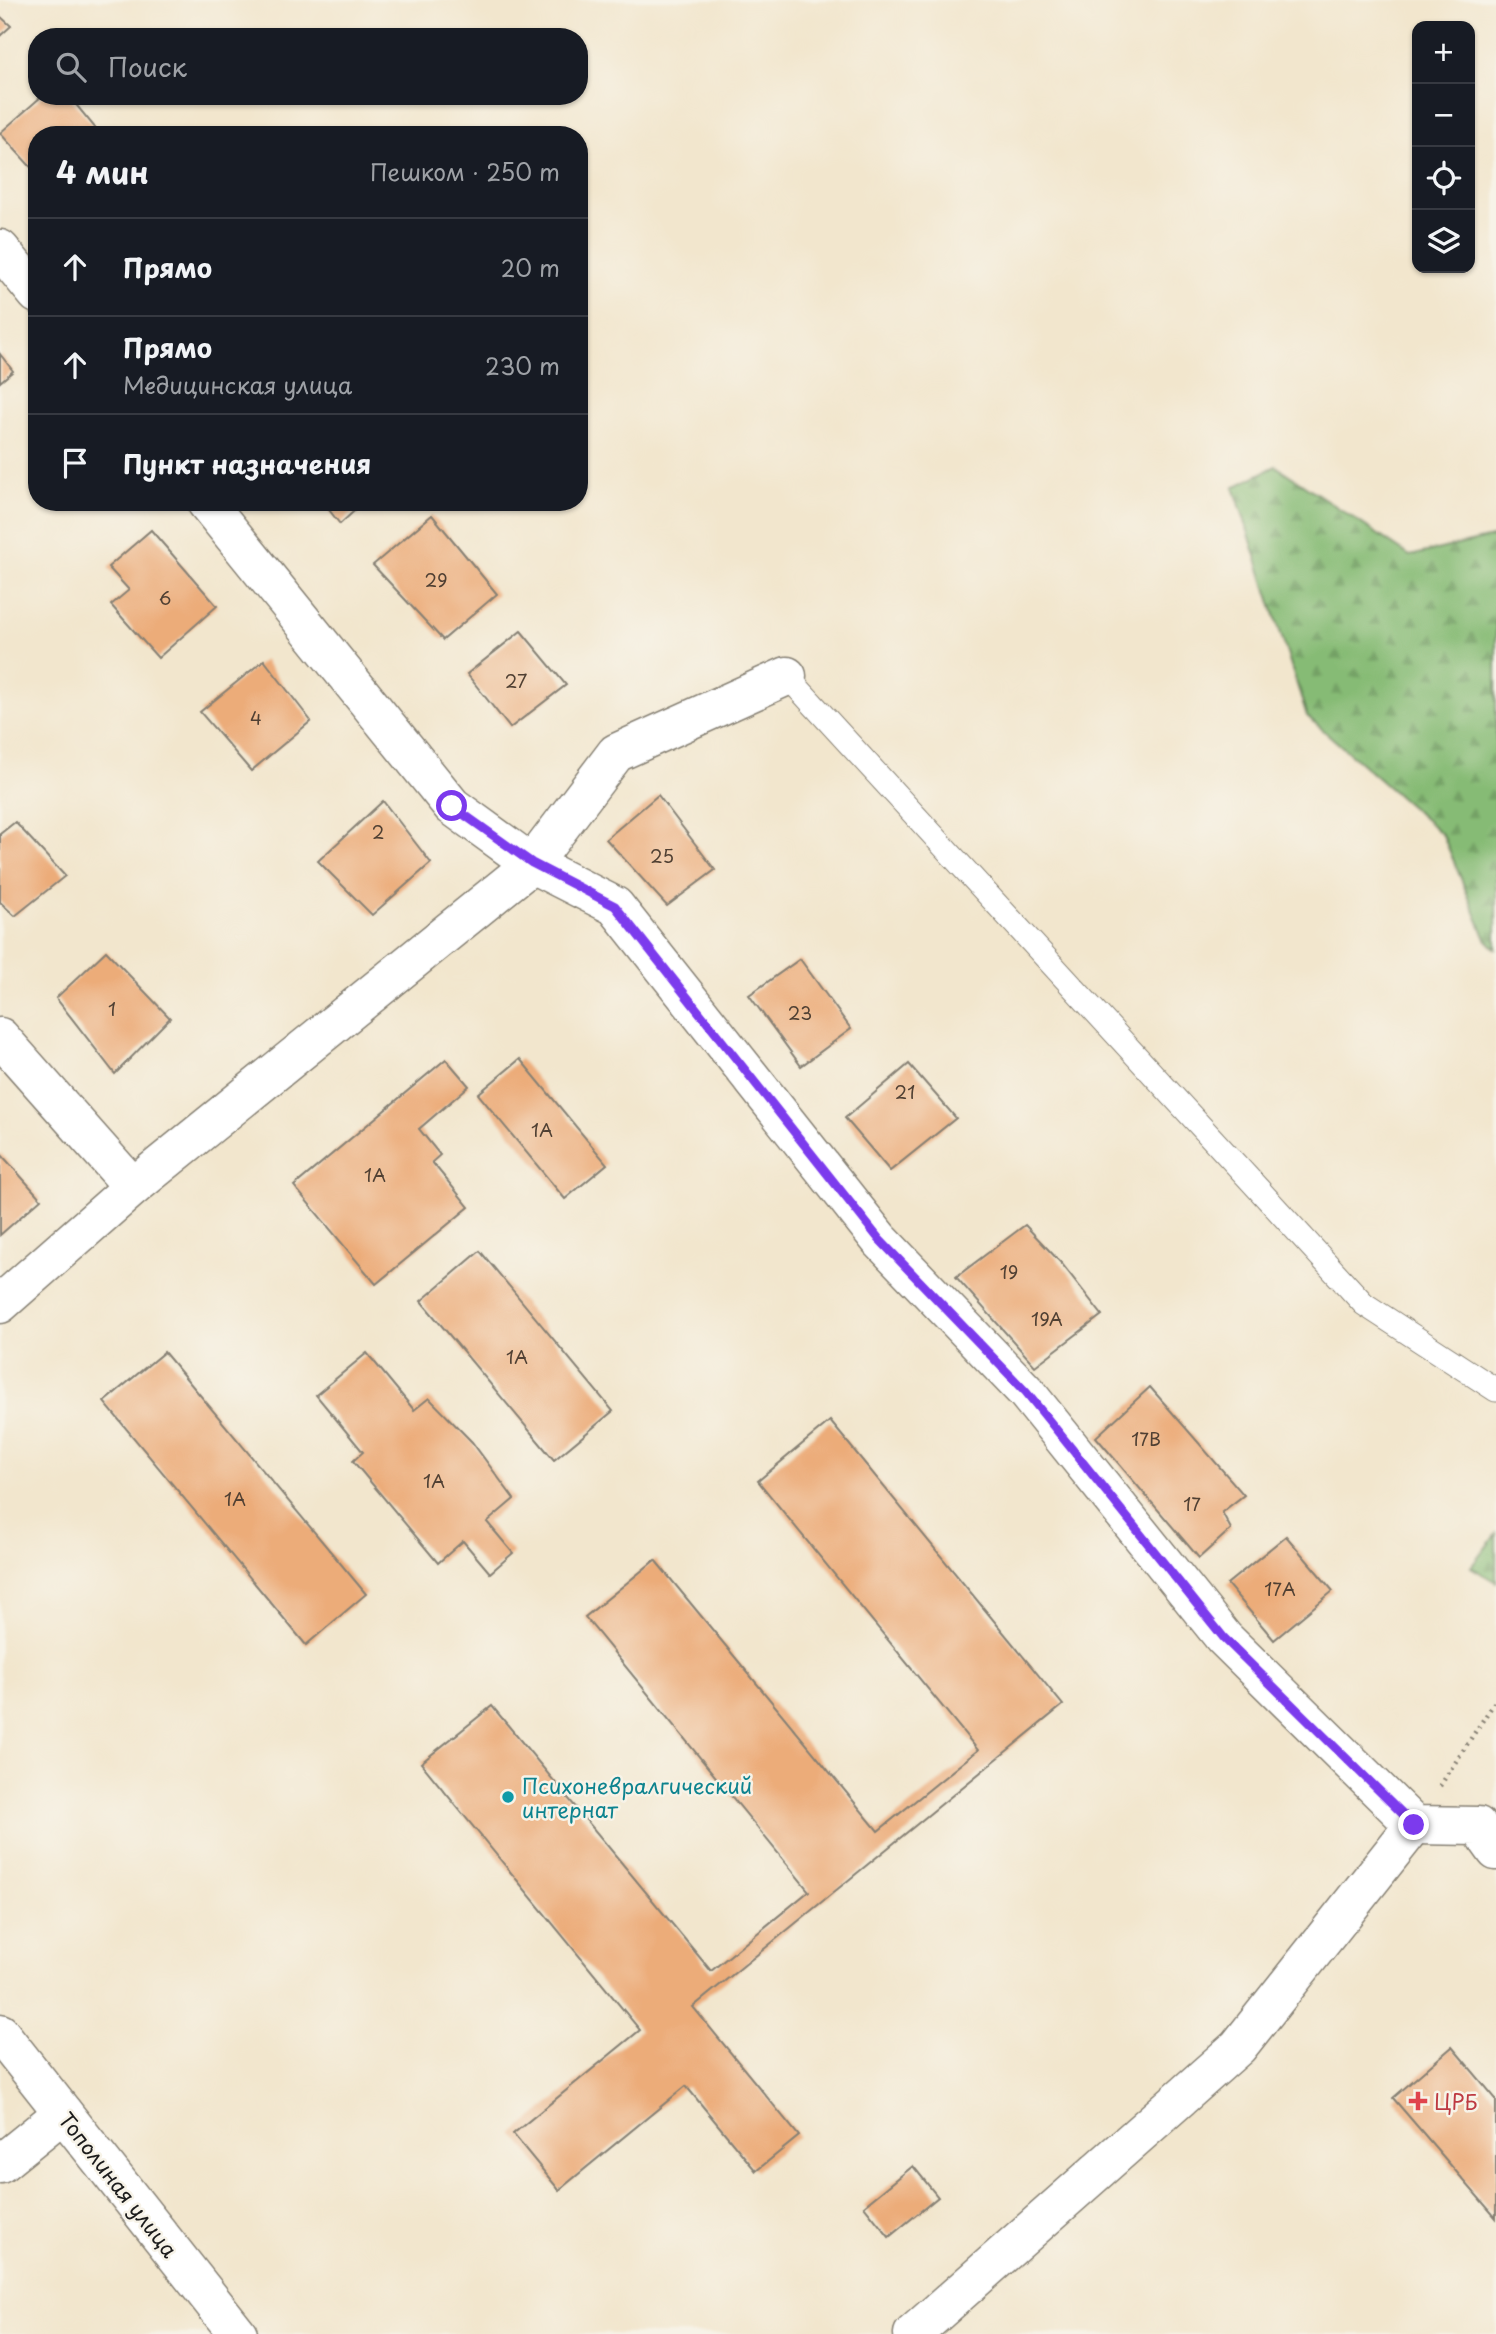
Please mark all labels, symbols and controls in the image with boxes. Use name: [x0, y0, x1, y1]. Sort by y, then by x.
map controls: [1412, 21, 1475, 273]
button: +: [1412, 21, 1475, 84]
search box: [28, 28, 588, 105]
text: Поиск: [108, 47, 187, 86]
icon: search: [52, 48, 90, 86]
button: −: [1412, 84, 1475, 147]
button: locate: [1412, 147, 1475, 210]
text: 4 мин: [56, 149, 149, 194]
text: Пешком · 250 m: [370, 154, 560, 189]
button: layers: [1412, 210, 1475, 273]
icon: ahead: [56, 248, 94, 286]
text: Прямо: [123, 248, 212, 287]
text: 20 m: [501, 250, 560, 285]
text: Прямо: [123, 328, 212, 367]
icon: ahead: [56, 346, 94, 384]
text: 230 m: [485, 348, 560, 383]
text: Медицинская улица: [123, 367, 352, 402]
icon: arrive: [56, 444, 94, 482]
text: Пункт назначения: [123, 444, 371, 483]
house number: 29: [425, 566, 447, 593]
house number: 6: [159, 584, 171, 611]
house number: 27: [505, 667, 527, 694]
house number: 4: [250, 704, 262, 731]
route start: [436, 790, 467, 821]
house number: 2: [372, 818, 384, 845]
house number: 25: [650, 842, 674, 869]
house number: 1: [108, 995, 116, 1022]
house number: 23: [788, 999, 812, 1026]
house number: 21: [895, 1078, 915, 1105]
house number: 1А: [531, 1116, 553, 1143]
house number: 1А: [364, 1161, 386, 1188]
house number: 19: [1000, 1258, 1018, 1285]
house number: 19А: [1031, 1305, 1063, 1332]
house number: 1А: [506, 1343, 528, 1370]
house number: 17В: [1131, 1425, 1161, 1452]
house number: 1А: [423, 1467, 445, 1494]
house number: 1А: [224, 1485, 246, 1512]
house number: 17: [1183, 1490, 1201, 1517]
house number: 17А: [1264, 1575, 1296, 1602]
place label: Психоневралгический интернат: [522, 1769, 752, 1825]
marker: Психоневралгический интернат: [500, 1789, 516, 1805]
route end: [1398, 1809, 1429, 1840]
place label: ЦРБ: [1434, 2085, 1477, 2117]
marker: ЦРБ: [1408, 2091, 1428, 2111]
street label: Тополиная улица: [52, 2104, 187, 2264]

